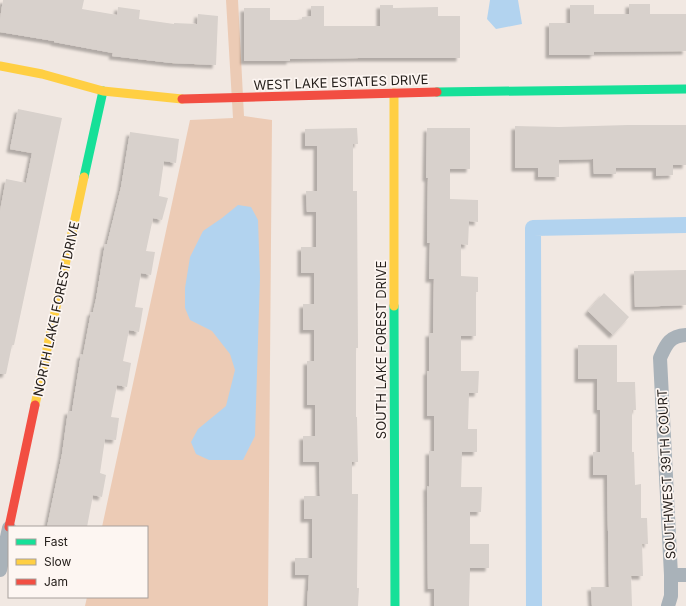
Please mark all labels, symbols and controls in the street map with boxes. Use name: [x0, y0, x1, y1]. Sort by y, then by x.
street label: WEST LAKE ESTATES DRIVE: [253, 71, 429, 93]
street label: NORTH LAKE FOREST DRIVE: [30, 220, 82, 398]
street label: SOUTH LAKE FOREST DRIVE: [373, 261, 389, 439]
street label: SOUTHWEST 39TH COURT: [654, 388, 678, 560]
legend: [8, 526, 148, 598]
text: Fast: [44, 534, 68, 549]
text: Slow: [44, 554, 72, 569]
text: Jam: [44, 574, 68, 589]

